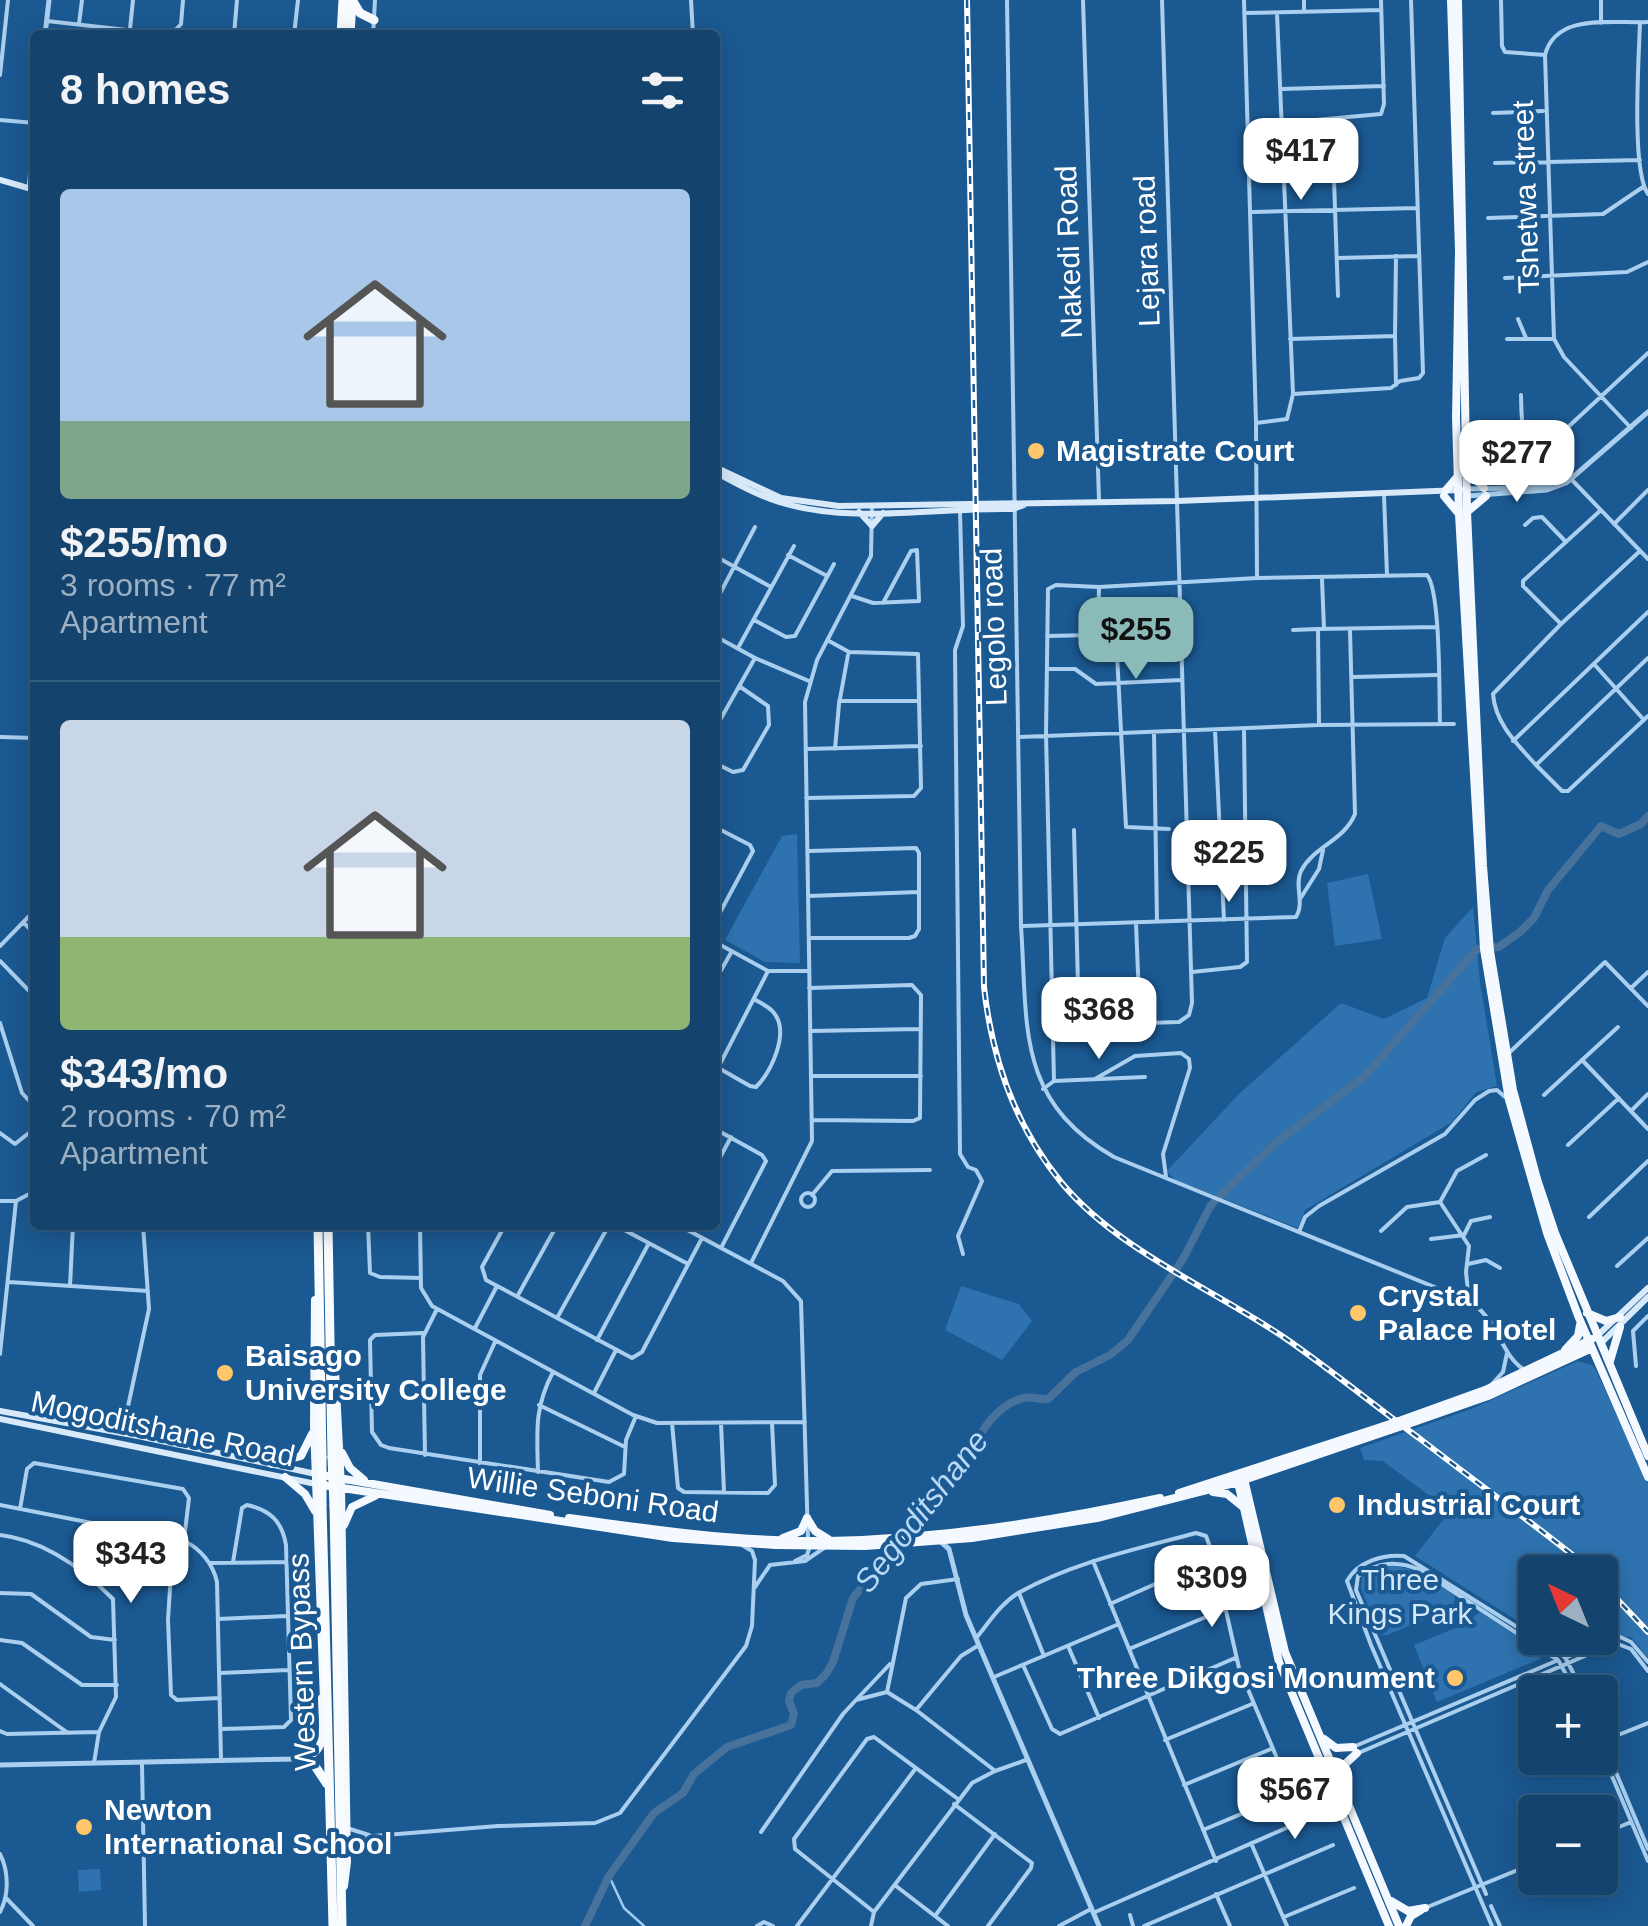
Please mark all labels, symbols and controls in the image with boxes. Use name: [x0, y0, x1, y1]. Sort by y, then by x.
icon: filters: [635, 63, 690, 118]
text: 8 homes: [60, 66, 230, 113]
street label: Tshetwa street: [1506, 99, 1545, 294]
pin: $417: [1242, 118, 1360, 203]
text: $417: [1265, 132, 1337, 168]
street label: Nakedi Road: [1049, 165, 1088, 339]
street label: Lejara road: [1127, 175, 1166, 327]
icon: home: [285, 254, 465, 434]
pin: $277: [1458, 420, 1576, 505]
place label: Magistrate Court: [1056, 434, 1294, 467]
text: $277: [1481, 434, 1553, 470]
marker: Magistrate Court: [1025, 440, 1047, 462]
text: $255/mo: [60, 519, 228, 566]
street label: Legolo road: [974, 547, 1013, 707]
text: 3 rooms · 77 m²: [60, 567, 286, 603]
pin: $255: [1077, 597, 1195, 682]
text: Apartment: [60, 604, 208, 640]
text: $255: [1100, 611, 1172, 647]
icon: home: [285, 785, 465, 965]
pin: $225: [1170, 820, 1288, 905]
text: $225: [1193, 834, 1265, 870]
pin: $368: [1040, 977, 1158, 1062]
text: $368: [1063, 991, 1135, 1027]
text: $343/mo: [60, 1050, 228, 1097]
text: 2 rooms · 70 m²: [60, 1098, 286, 1134]
text: Apartment: [60, 1135, 208, 1171]
place label: Crystal Palace Hotel: [1378, 1279, 1556, 1346]
marker: Crystal Palace Hotel: [1347, 1302, 1369, 1324]
place label: Baisago University College: [245, 1339, 507, 1406]
marker: Baisago University College: [214, 1362, 236, 1384]
street label: Mogoditshane Road: [28, 1384, 298, 1473]
water label: Segoditshane: [847, 1423, 995, 1599]
street label: Willie Seboni Road: [465, 1461, 721, 1528]
place label: Industrial Court: [1357, 1488, 1580, 1521]
marker: Industrial Court: [1326, 1494, 1348, 1516]
pin: $343: [72, 1521, 190, 1606]
text: $343: [95, 1535, 167, 1571]
pin: $309: [1153, 1545, 1271, 1630]
street label: Western Bypass: [281, 1553, 322, 1771]
north arrow: [1518, 1555, 1618, 1655]
map controls: [1518, 1555, 1618, 1895]
text: $309: [1176, 1559, 1248, 1595]
park label: Three Kings Park: [1327, 1563, 1474, 1630]
place label: Three Dikgosi Monument: [1077, 1661, 1435, 1694]
marker: Three Dikgosi Monument: [1444, 1667, 1466, 1689]
button: +: [1518, 1675, 1618, 1775]
pin: $567: [1236, 1757, 1354, 1842]
text: $567: [1259, 1771, 1331, 1807]
place label: Newton International School: [104, 1793, 392, 1860]
button: −: [1518, 1795, 1618, 1895]
marker: Newton International School: [73, 1816, 95, 1838]

